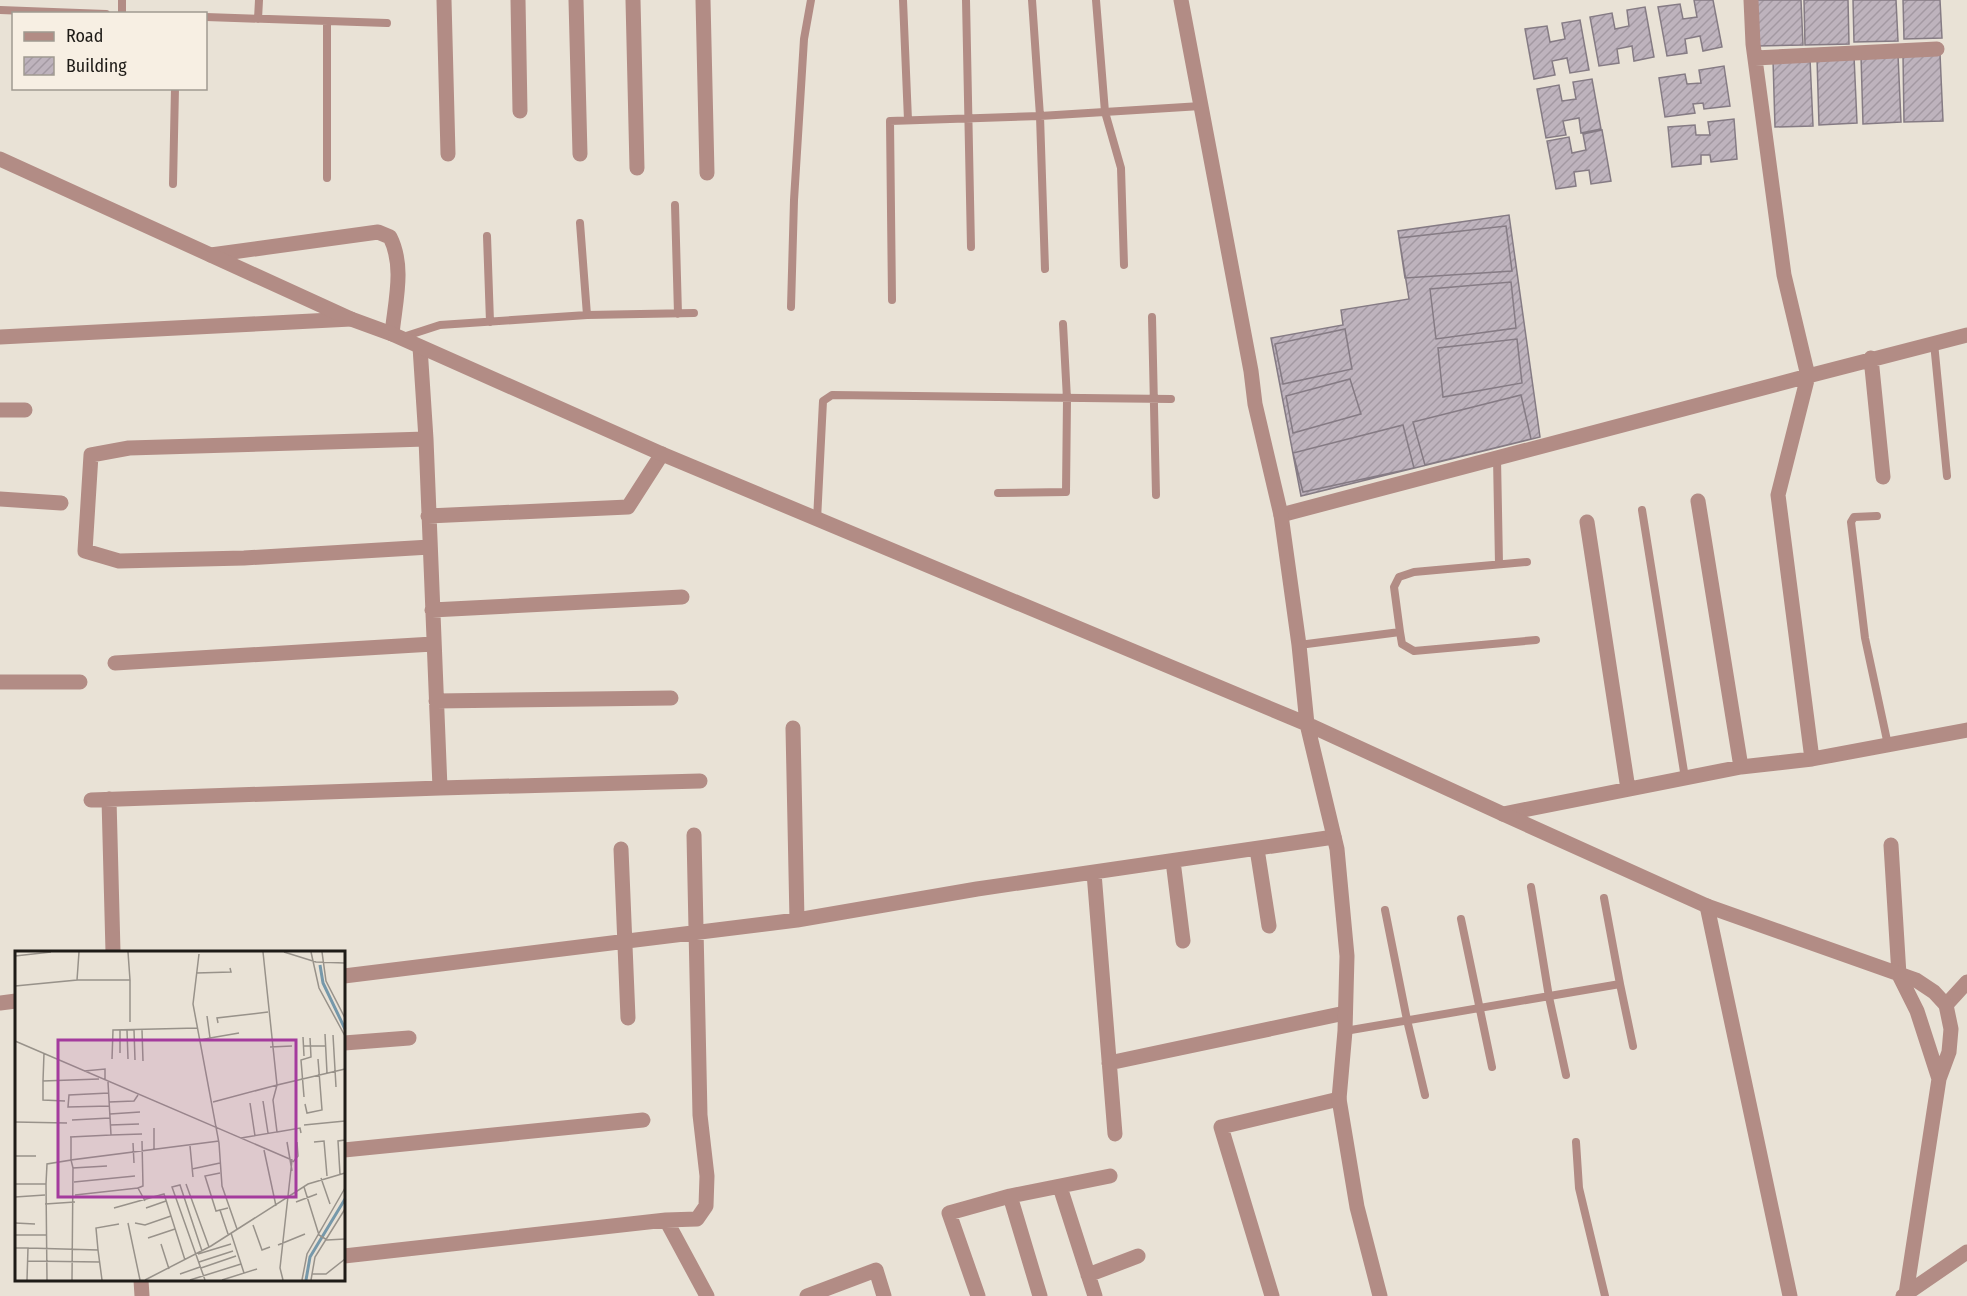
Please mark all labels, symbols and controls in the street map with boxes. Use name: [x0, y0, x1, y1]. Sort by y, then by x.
legend: [12, 12, 207, 90]
text: Road: [66, 25, 103, 47]
text: Building: [66, 55, 127, 77]
inset map: [15, 951, 345, 1281]

